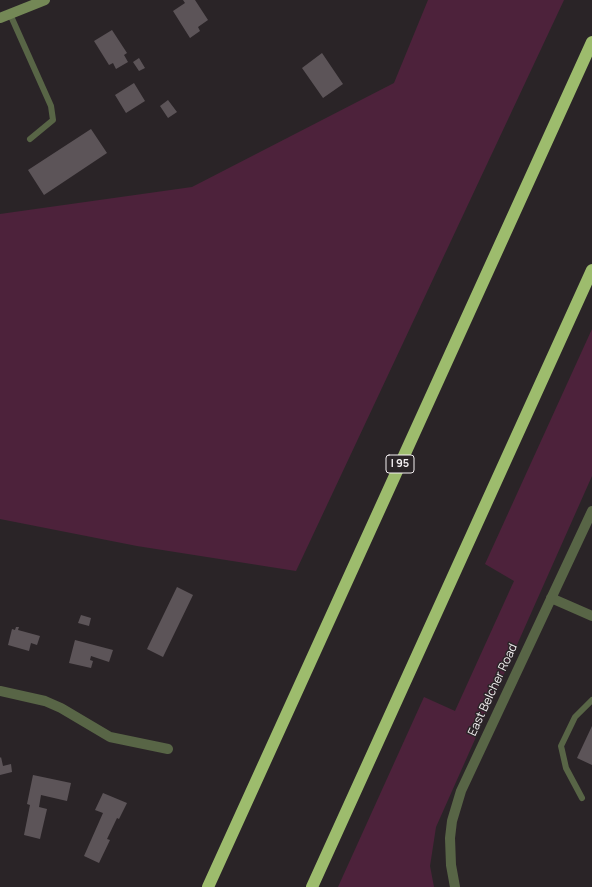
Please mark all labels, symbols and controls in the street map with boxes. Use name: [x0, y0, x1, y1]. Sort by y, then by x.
road number: I 95: [386, 455, 414, 473]
street label: East Belcher Road: [465, 642, 521, 738]

